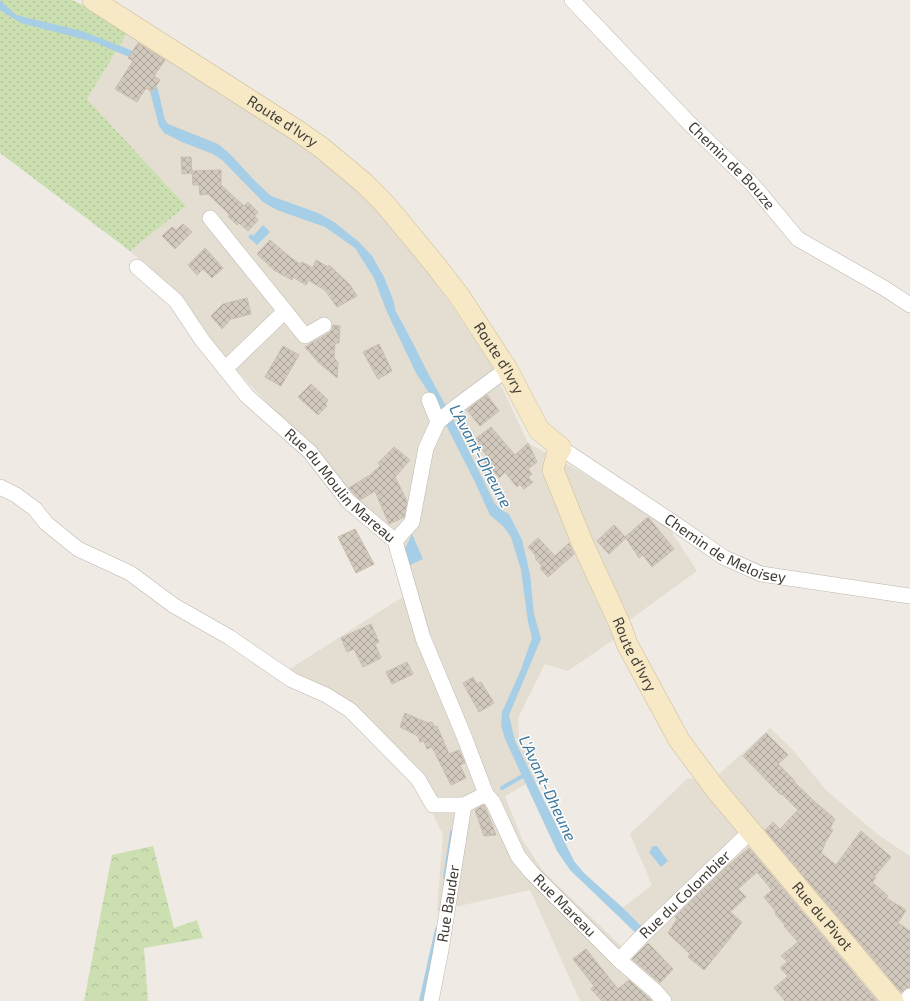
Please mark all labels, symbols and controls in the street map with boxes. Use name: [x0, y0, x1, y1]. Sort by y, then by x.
street label: Route d'Ivry: [244, 91, 322, 150]
street label: Chemin de Bouze: [685, 117, 779, 213]
street label: Route d'Ivry: [471, 318, 528, 397]
water label: L'Avant-Dheune: [446, 401, 517, 511]
street label: Rue du Moulin Mareau: [282, 424, 400, 546]
street label: Chemin de Meloisey: [662, 509, 787, 586]
street label: Route d'Ivry: [610, 614, 661, 694]
water label: L'Avant-Dheune: [516, 732, 581, 844]
street label: Rue du Colombier: [635, 846, 734, 942]
street label: Rue Bauder: [432, 863, 462, 943]
street label: Rue Mareau: [530, 870, 600, 940]
street label: Rue du Pivot: [789, 878, 857, 954]

